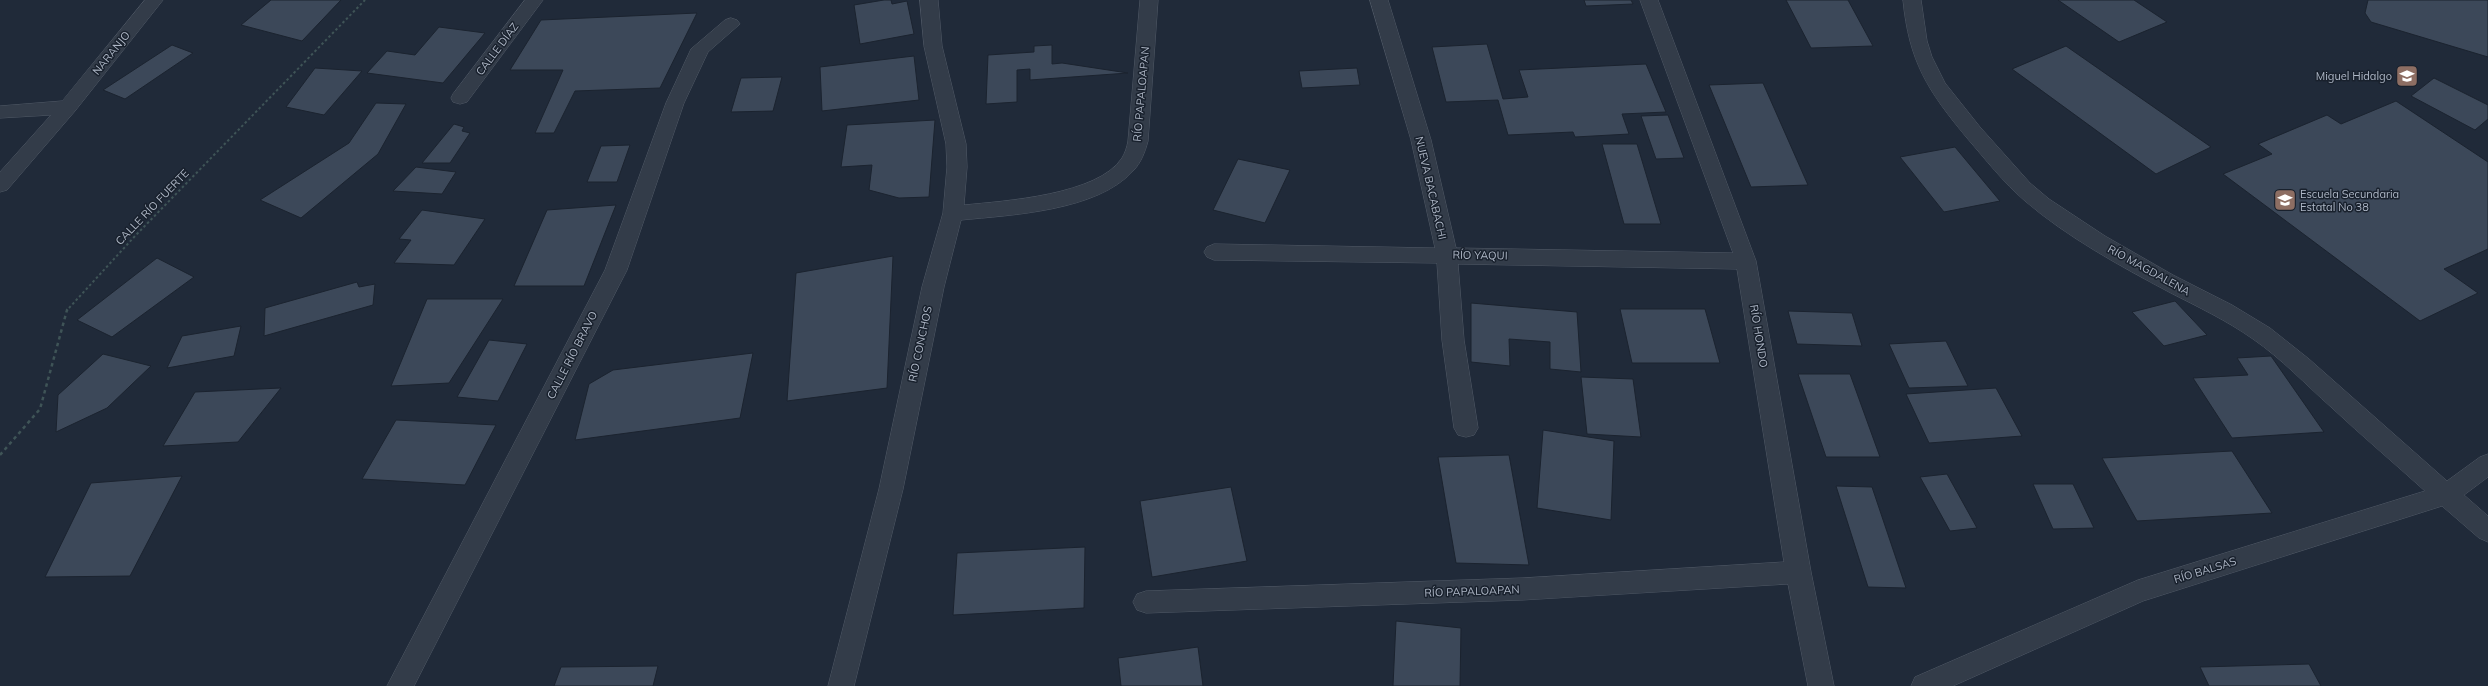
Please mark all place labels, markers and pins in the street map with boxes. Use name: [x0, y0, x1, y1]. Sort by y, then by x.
school or university icon: Miguel Hidalgo: [2394, 63, 2420, 89]
place label: Miguel Hidalgo: [2316, 69, 2392, 83]
school or university icon: Escuela Secundaria Estatal No 38: [2272, 187, 2298, 213]
place label: Escuela Secundaria Estatal No 38: [2300, 187, 2399, 214]

